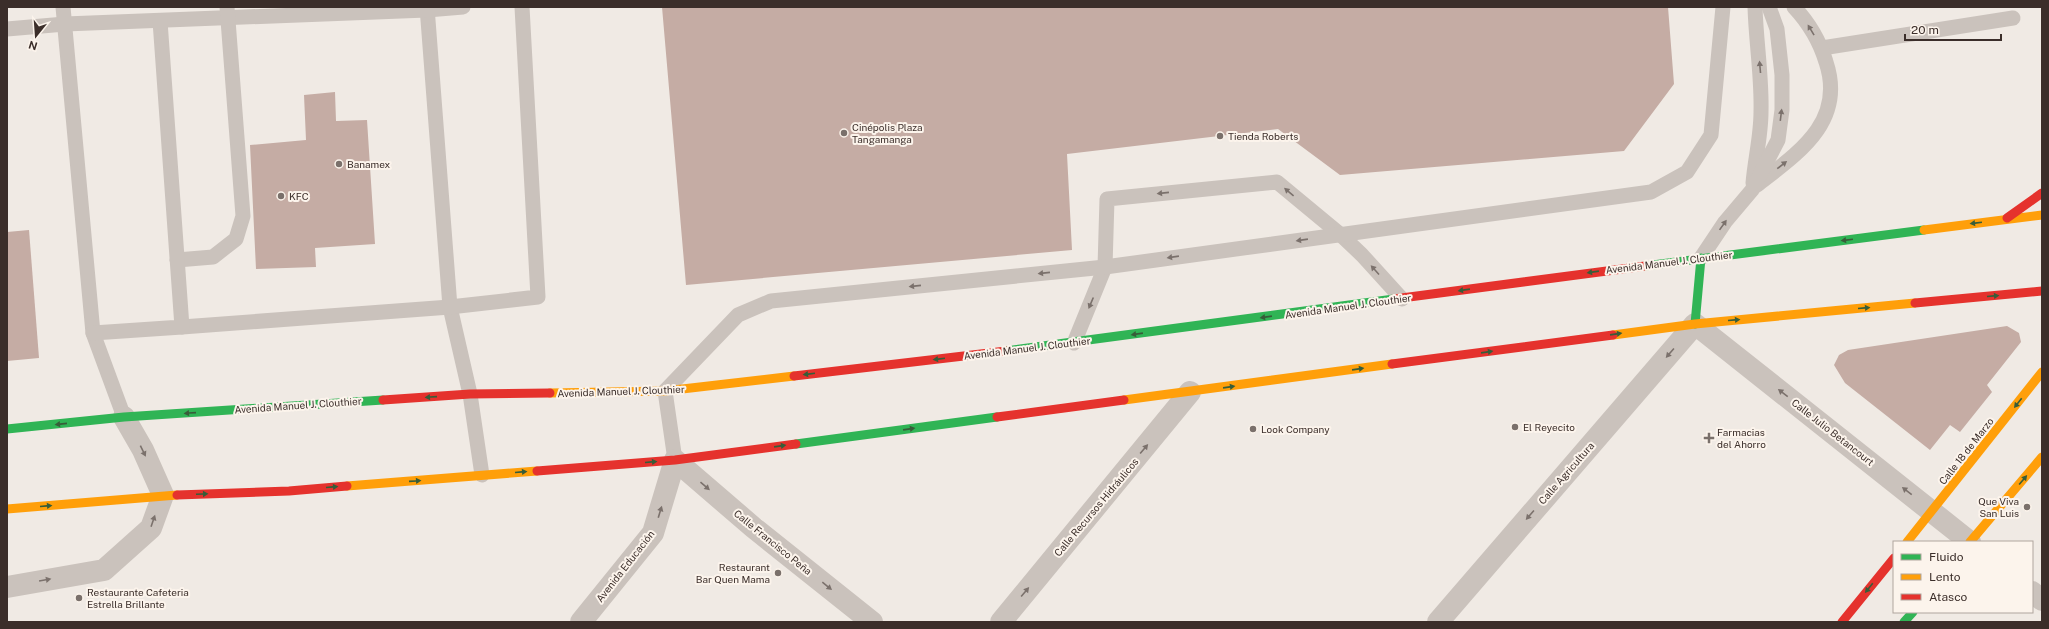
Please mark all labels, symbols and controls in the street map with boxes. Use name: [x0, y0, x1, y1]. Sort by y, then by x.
north arrow: [16, 16, 56, 56]
scale bar: [1905, 16, 2001, 42]
text: 20 m: [1911, 23, 1939, 37]
one-way arrow: [1807, 24, 1814, 36]
text: N: [27, 39, 39, 53]
one-way arrow: [1757, 61, 1764, 73]
one-way arrow: [1778, 109, 1785, 121]
place label: Cinépolis Plaza Tangamanga: [852, 121, 923, 145]
marker: Cinépolis Plaza Tangamanga: [839, 128, 849, 138]
place label: Tienda Roberts: [1228, 130, 1298, 142]
marker: Tienda Roberts: [1215, 131, 1225, 141]
place label: Banamex: [347, 158, 390, 170]
marker: Banamex: [334, 159, 344, 169]
one-way arrow: [1777, 161, 1788, 170]
one-way arrow: [1284, 187, 1294, 196]
place label: KFC: [289, 190, 309, 202]
one-way arrow: [1157, 190, 1169, 197]
marker: KFC: [276, 191, 286, 201]
one-way arrow: [1719, 220, 1727, 231]
one-way arrow: [1970, 220, 1982, 226]
one-way arrow: [1841, 236, 1853, 243]
one-way arrow: [1296, 237, 1308, 243]
street label: Avenida Manuel J. Clouthier: [1605, 248, 1733, 276]
one-way arrow: [1167, 254, 1179, 260]
one-way arrow: [1371, 265, 1380, 275]
one-way arrow: [1038, 269, 1050, 276]
one-way arrow: [1587, 269, 1599, 275]
one-way arrow: [909, 283, 921, 289]
one-way arrow: [1458, 287, 1470, 293]
street label: Avenida Manuel J. Clouthier: [1284, 291, 1412, 321]
one-way arrow: [1987, 293, 1999, 299]
one-way arrow: [1087, 297, 1093, 309]
one-way arrow: [1857, 305, 1870, 311]
one-way arrow: [1260, 314, 1272, 320]
one-way arrow: [1728, 317, 1740, 323]
one-way arrow: [1131, 331, 1143, 338]
one-way arrow: [1610, 331, 1622, 337]
street label: Avenida Manuel J. Clouthier: [963, 334, 1091, 362]
one-way arrow: [1665, 348, 1674, 358]
one-way arrow: [1481, 349, 1493, 355]
one-way arrow: [933, 356, 945, 362]
one-way arrow: [1352, 366, 1364, 372]
one-way arrow: [803, 371, 816, 377]
street label: Avenida Manuel J. Clouthier: [557, 383, 685, 399]
one-way arrow: [1223, 384, 1235, 390]
one-way arrow: [1778, 389, 1789, 397]
one-way arrow: [425, 393, 437, 400]
street label: Avenida Manuel J. Clouthier: [234, 395, 362, 415]
street label: Calle Julio Betancourt: [1789, 396, 1877, 468]
one-way arrow: [2013, 397, 2022, 408]
one-way arrow: [184, 409, 196, 416]
street label: Calle 18 de Marzo: [1936, 415, 1996, 487]
one-way arrow: [55, 420, 67, 427]
place label: El Reyecito: [1523, 421, 1575, 433]
marker: El Reyecito: [1510, 422, 1520, 432]
place label: Look Company: [1261, 423, 1330, 435]
marker: Look Company: [1248, 424, 1258, 434]
one-way arrow: [903, 426, 915, 432]
place label: Farmacias del Ahorro: [1717, 426, 1766, 450]
marker: Farmacias del Ahorro: [1704, 433, 1714, 443]
street label: Calle Agricultura: [1536, 439, 1596, 507]
one-way arrow: [774, 443, 786, 449]
one-way arrow: [1139, 443, 1148, 454]
one-way arrow: [140, 446, 146, 457]
street label: Calle Recursos Hidráulicos: [1051, 455, 1141, 559]
one-way arrow: [645, 459, 657, 466]
one-way arrow: [515, 469, 527, 476]
one-way arrow: [2018, 475, 2027, 485]
one-way arrow: [409, 477, 421, 484]
one-way arrow: [700, 481, 710, 490]
one-way arrow: [326, 484, 338, 491]
one-way arrow: [1902, 486, 1913, 495]
one-way arrow: [196, 490, 208, 497]
place label: Que Viva San Luis: [1978, 495, 2019, 519]
one-way arrow: [40, 502, 52, 509]
marker: Que Viva San Luis: [2022, 502, 2032, 512]
one-way arrow: [657, 505, 663, 517]
street label: Calle Francisco Peña: [732, 507, 814, 577]
one-way arrow: [1525, 510, 1534, 520]
one-way arrow: [151, 515, 157, 527]
street label: Avenida Educación: [593, 528, 657, 604]
legend: [1893, 541, 2033, 613]
text: Fluido: [1929, 550, 1964, 564]
place label: Restaurant Bar Quen Mama: [696, 561, 770, 585]
marker: Restaurant Bar Quen Mama: [773, 568, 783, 578]
text: Lento: [1929, 570, 1961, 584]
one-way arrow: [39, 577, 52, 583]
one-way arrow: [821, 582, 832, 591]
one-way arrow: [1865, 583, 1874, 594]
place label: Restaurante Cafeteria Estrella Brillante: [87, 586, 189, 610]
one-way arrow: [1021, 587, 1030, 597]
text: Atasco: [1929, 590, 1968, 604]
marker: Restaurante Cafeteria Estrella Brillante: [74, 593, 84, 603]

